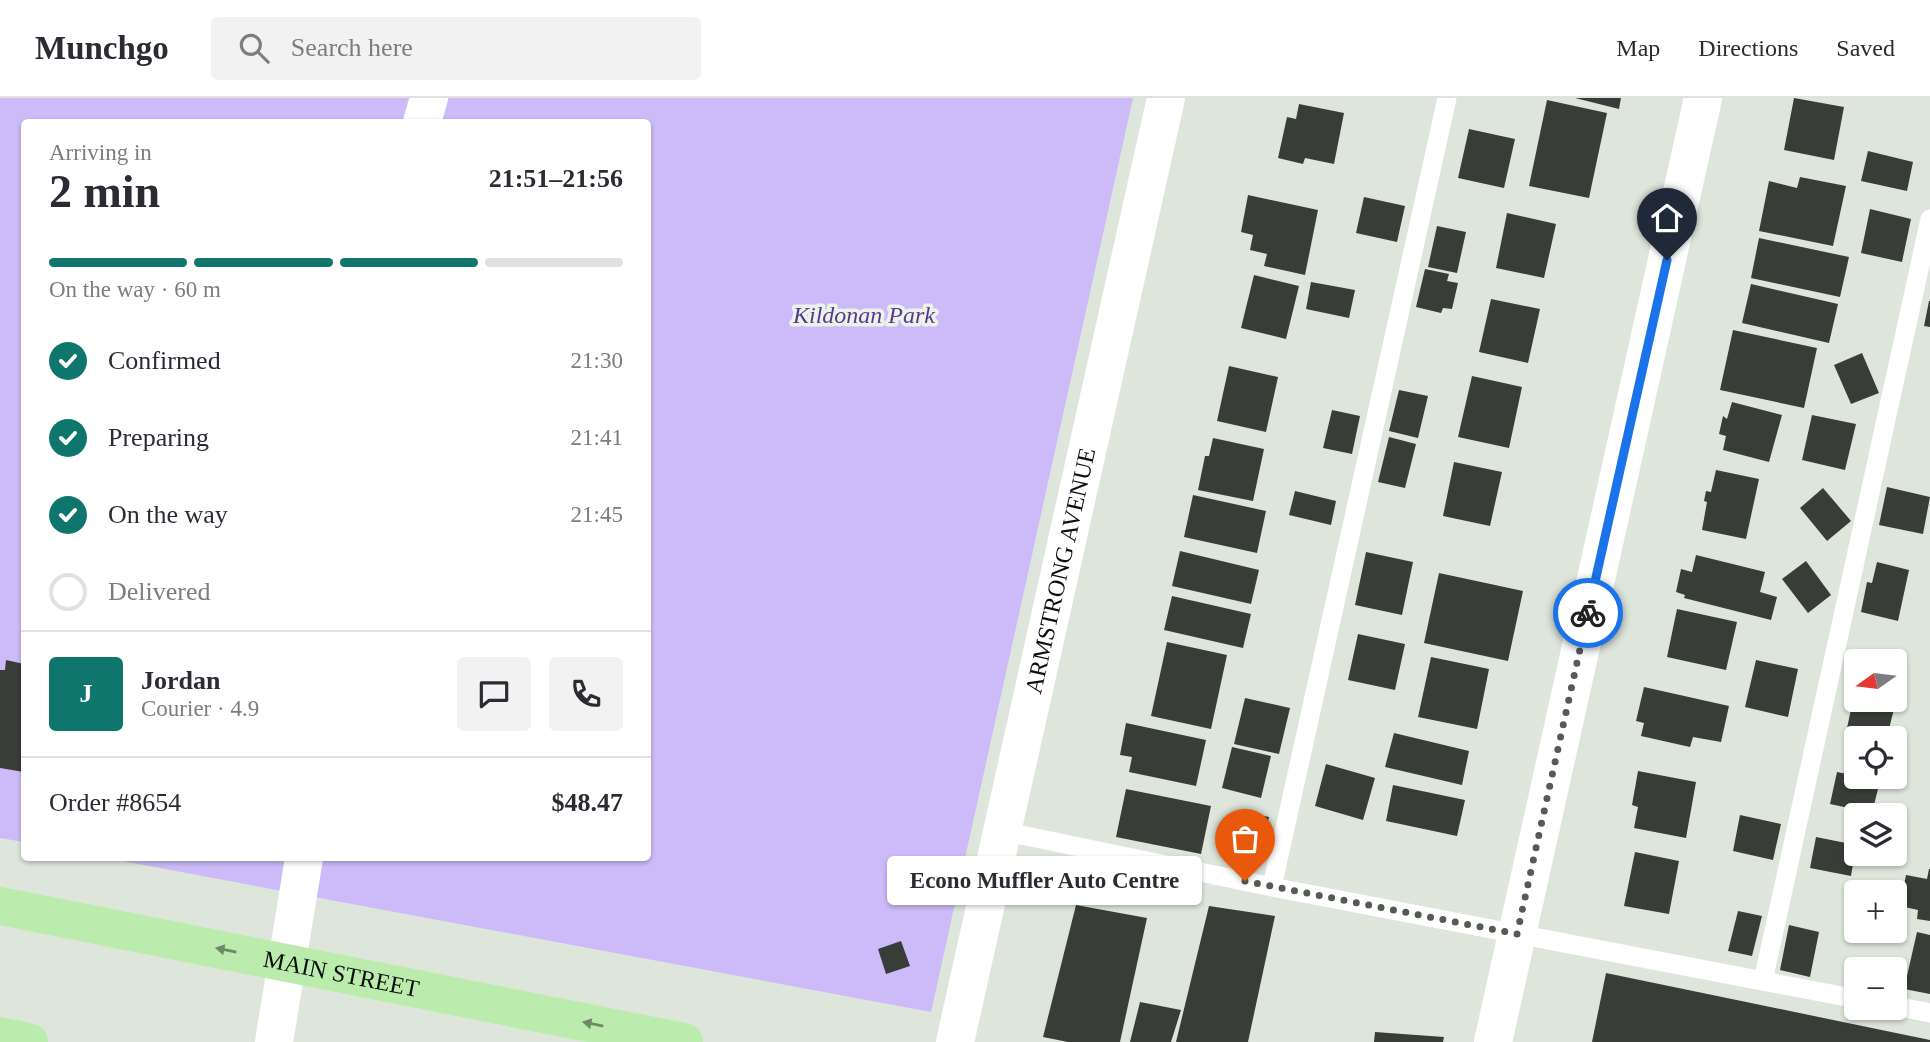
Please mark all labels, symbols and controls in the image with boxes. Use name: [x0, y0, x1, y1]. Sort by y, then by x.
search box: [211, 17, 701, 80]
icon: search: [235, 29, 273, 67]
text: Munchgo: [35, 30, 169, 66]
text: Search here: [291, 33, 413, 62]
text: Map: [1616, 35, 1660, 61]
text: Directions: [1698, 35, 1798, 61]
text: Saved: [1836, 35, 1895, 61]
text: Arriving in: [49, 140, 152, 165]
text: 21:51–21:56: [489, 164, 623, 193]
text: 2 min: [49, 166, 160, 217]
pin: [1637, 188, 1697, 260]
icon: home: [1648, 199, 1686, 237]
text: On the way · 60 m: [49, 277, 221, 302]
park label: Kildonan Park: [792, 302, 935, 328]
icon: check: [49, 342, 87, 380]
text: Confirmed: [108, 346, 221, 375]
text: 21:30: [571, 348, 623, 373]
icon: check: [49, 419, 87, 457]
text: Preparing: [108, 423, 209, 452]
text: 21:41: [571, 425, 623, 450]
street label: ARMSTRONG AVENUE: [1020, 445, 1100, 696]
icon: check: [49, 496, 87, 534]
text: On the way: [108, 500, 228, 529]
text: 21:45: [571, 502, 623, 527]
text: Delivered: [108, 577, 211, 606]
courier: [1553, 578, 1623, 648]
icon: bike: [1569, 594, 1607, 632]
north arrow: [1844, 649, 1908, 712]
map controls: [1844, 649, 1907, 1020]
button: chat: [457, 657, 531, 731]
button: phone: [549, 657, 623, 731]
text: Jordan: [141, 666, 220, 695]
text: J: [80, 679, 93, 708]
text: Courier · 4.9: [141, 696, 259, 721]
button: locate: [1844, 726, 1907, 789]
text: Order #8654: [49, 788, 181, 817]
text: $48.47: [552, 788, 623, 817]
button: layers: [1844, 803, 1907, 866]
pin: [1215, 809, 1275, 881]
icon: bag: [1226, 820, 1264, 858]
callout: Econo Muffler Auto Centre: [888, 856, 1203, 906]
text: Econo Muffler Auto Centre: [910, 868, 1179, 893]
button: +: [1844, 880, 1907, 943]
one-way arrow: [215, 945, 237, 956]
street label: MAIN STREET: [261, 946, 422, 1002]
button: −: [1844, 957, 1907, 1020]
one-way arrow: [582, 1018, 604, 1029]

